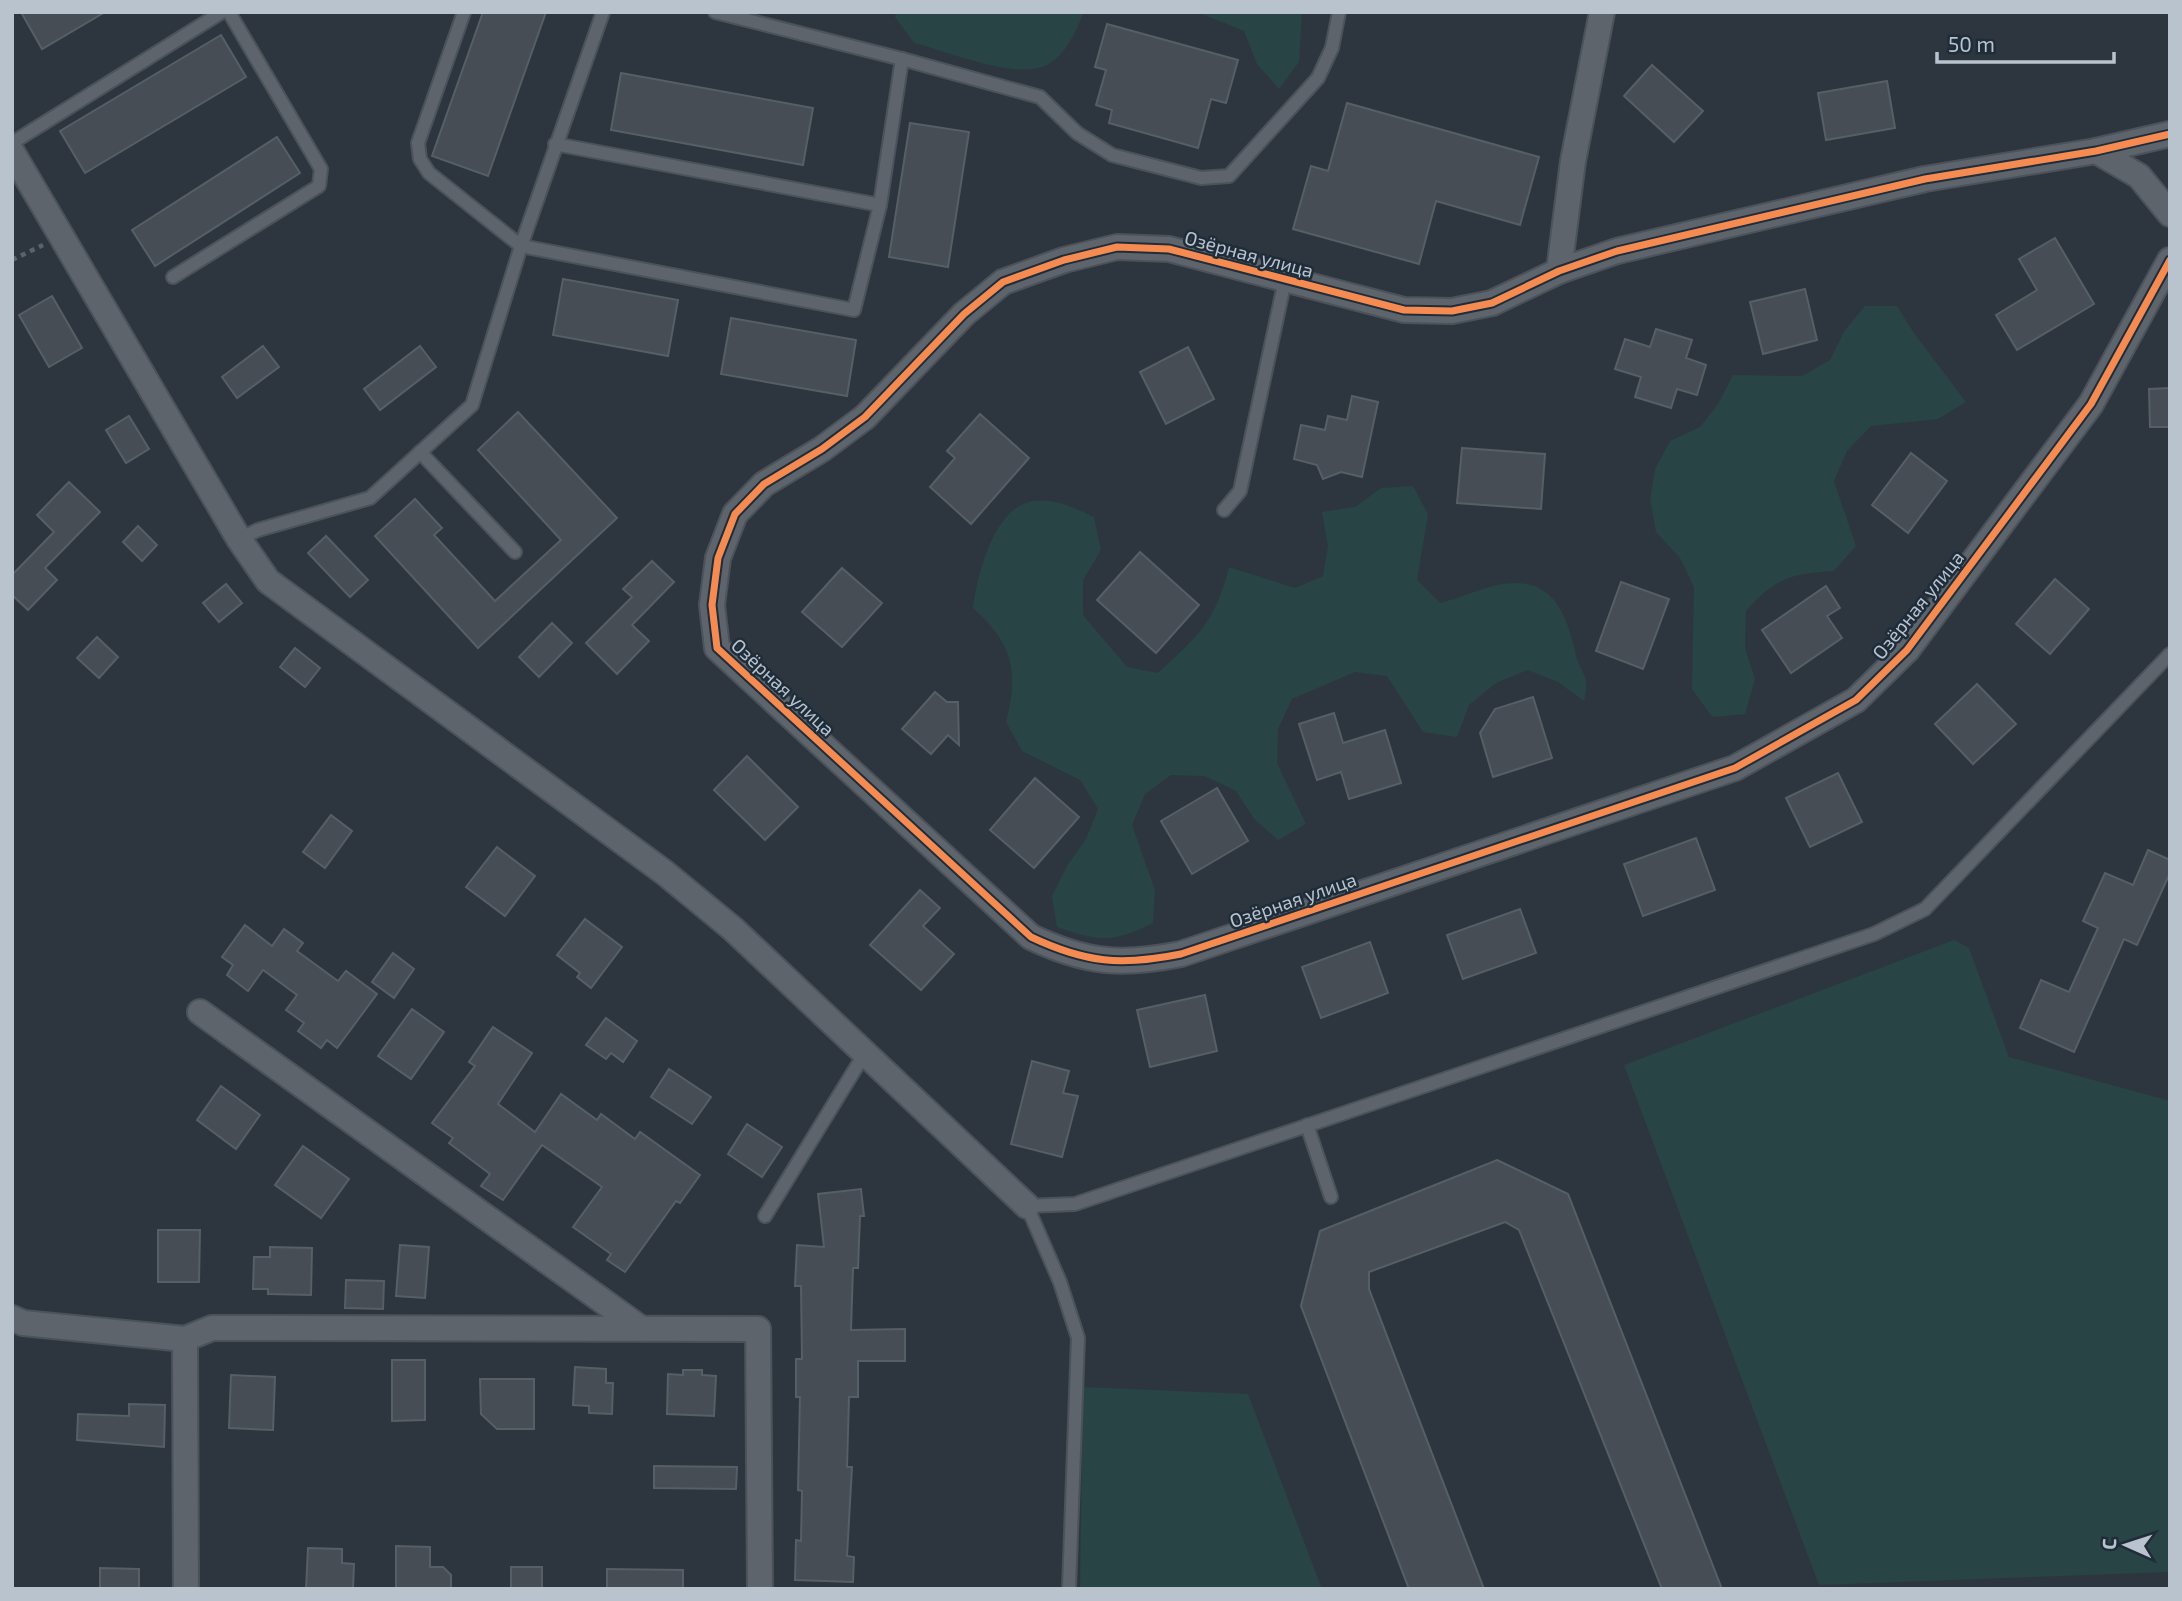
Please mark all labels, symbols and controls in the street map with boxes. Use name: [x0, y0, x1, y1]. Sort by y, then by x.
scale bar: [1937, 21, 2114, 65]
text: 50 m: [1948, 31, 1995, 56]
street label: Озёрная улица: [1182, 225, 1316, 283]
street label: Озёрная улица: [1867, 546, 1969, 664]
street label: Озёрная улица: [726, 633, 840, 741]
street label: Озёрная улица: [1226, 867, 1360, 933]
north arrow: [2091, 1510, 2161, 1580]
text: С: [2097, 1538, 2120, 1550]

